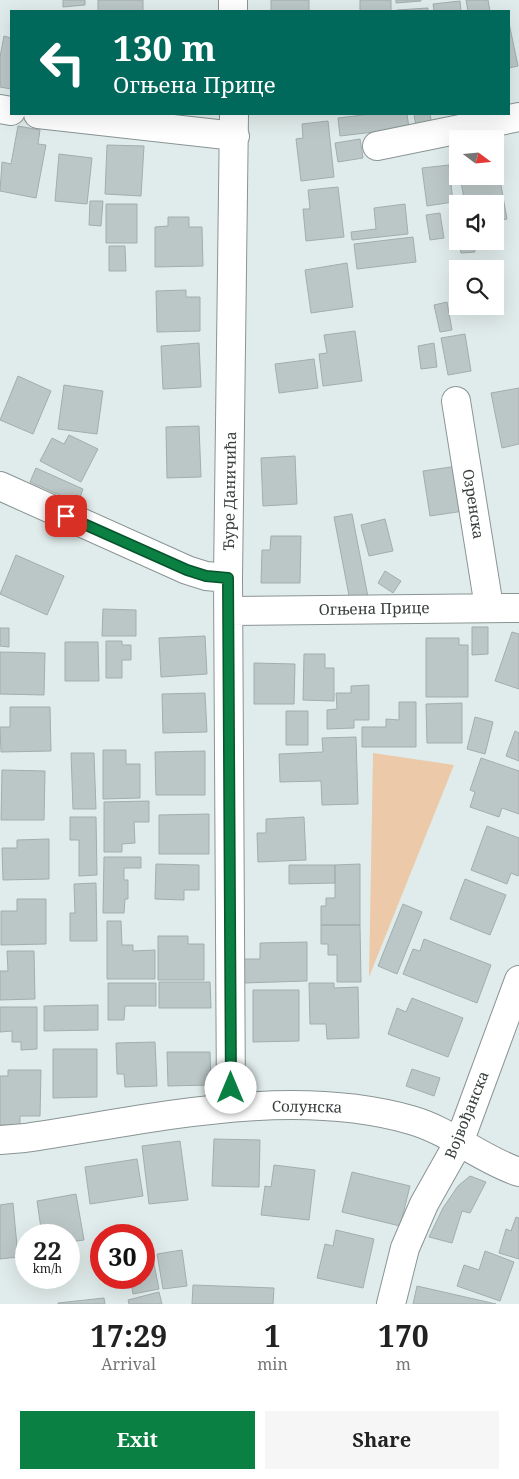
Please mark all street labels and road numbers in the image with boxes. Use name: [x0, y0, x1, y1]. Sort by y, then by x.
street label: Ђуре Даничића: [218, 431, 240, 551]
street label: Озренска: [459, 467, 489, 540]
street label: Огњена Прице: [318, 597, 430, 619]
street label: Војвођанска: [439, 1068, 493, 1161]
street label: Солунска: [272, 1095, 342, 1117]

